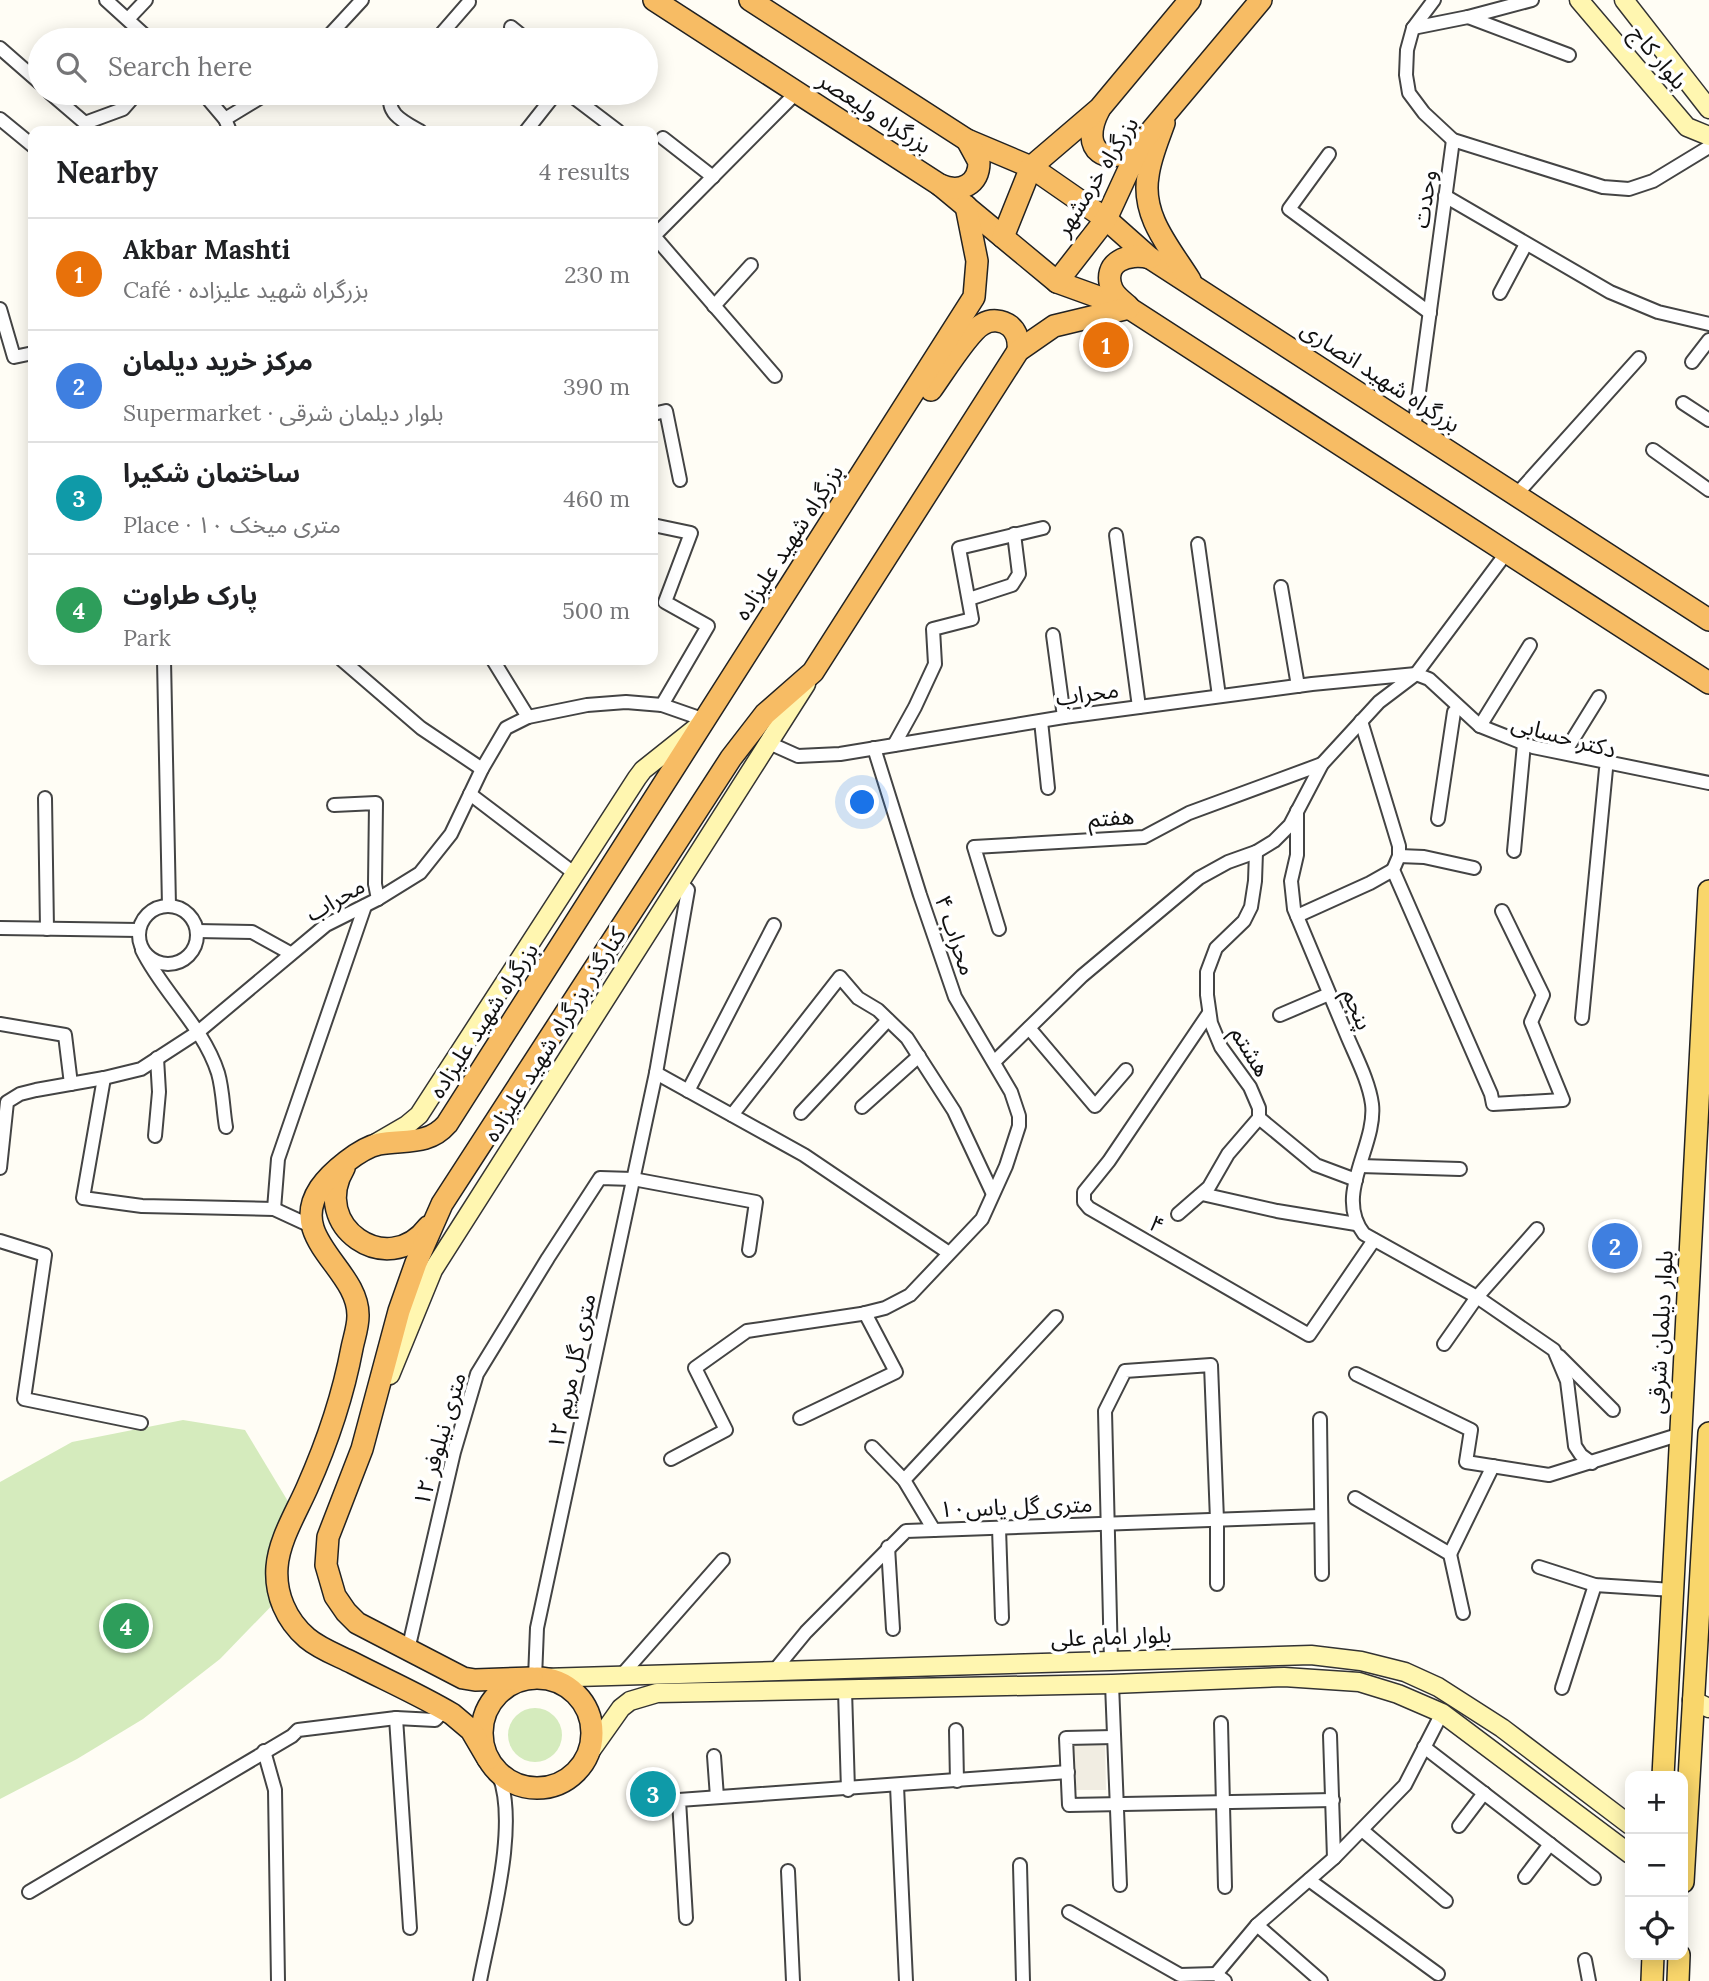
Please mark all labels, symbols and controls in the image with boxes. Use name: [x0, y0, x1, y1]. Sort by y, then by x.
street label: بلوار کاج: [1622, 19, 1694, 97]
search box: [28, 28, 658, 105]
icon: search: [52, 48, 90, 86]
text: Search here: [108, 50, 252, 83]
street label: بزرگراه ولیعصر: [812, 64, 937, 159]
street label: بزرگراه خرمشهر: [1047, 111, 1144, 242]
text: Nearby: [56, 153, 158, 191]
text: 4 results: [539, 157, 630, 186]
street label: وحدت: [1406, 168, 1442, 230]
text: Akbar Mashti: [123, 233, 290, 266]
text: 1: [74, 260, 84, 289]
text: 230 m: [564, 260, 630, 289]
text: Café · بزرگراه شهید علیزاده: [123, 275, 368, 304]
street label: بزرگراه شهید انصاری: [1296, 314, 1466, 438]
pin: 1: [1083, 319, 1129, 371]
text: مرکز خرید دیلمان: [123, 344, 313, 377]
text: 2: [73, 372, 85, 401]
text: 390 m: [563, 372, 630, 401]
text: Supermarket · بلوار دیلمان شرقی: [123, 398, 443, 427]
text: ساختمان شکیرا: [123, 456, 300, 489]
street label: بزرگراه شهید علیزاده: [727, 459, 849, 625]
text: 3: [73, 484, 85, 513]
text: 460 m: [563, 484, 630, 513]
text: Place · ۱۰ متری میخک: [123, 510, 341, 539]
text: پارک طراوت: [123, 578, 258, 611]
text: 4: [73, 596, 85, 625]
text: 500 m: [562, 596, 630, 625]
text: Park: [123, 623, 171, 652]
street label: محراب: [1054, 674, 1120, 712]
street label: دکتر حسابی: [1509, 708, 1619, 764]
your location: [845, 785, 879, 819]
street label: هفتم: [1087, 801, 1135, 836]
street label: محراب: [300, 871, 370, 927]
street label: محراب ۴: [929, 891, 983, 979]
street label: کنارگذر بزرگراه شهید علیزاده: [476, 921, 632, 1147]
street label: بزرگراه شهید علیزاده: [422, 937, 544, 1103]
street label: پنجم: [1334, 984, 1380, 1035]
street label: هشتم: [1222, 1020, 1277, 1083]
street label: ۴: [1144, 1208, 1170, 1240]
pin: 2: [1592, 1220, 1638, 1272]
street label: بلوار دیلمان شرقی: [1641, 1249, 1679, 1415]
street label: ۱۲ متری گل مریم: [540, 1291, 605, 1452]
street label: ۱۲ متری نیلوفر: [406, 1369, 472, 1509]
street label: ۱۰متری گل یاس: [939, 1489, 1093, 1523]
pin: 4: [103, 1600, 149, 1652]
street label: بلوار امام علی: [1050, 1619, 1172, 1657]
pin: 3: [630, 1768, 676, 1820]
map controls: [1625, 1771, 1688, 1960]
button: +: [1625, 1771, 1688, 1834]
button: −: [1625, 1834, 1688, 1897]
button: locate: [1625, 1897, 1688, 1960]

